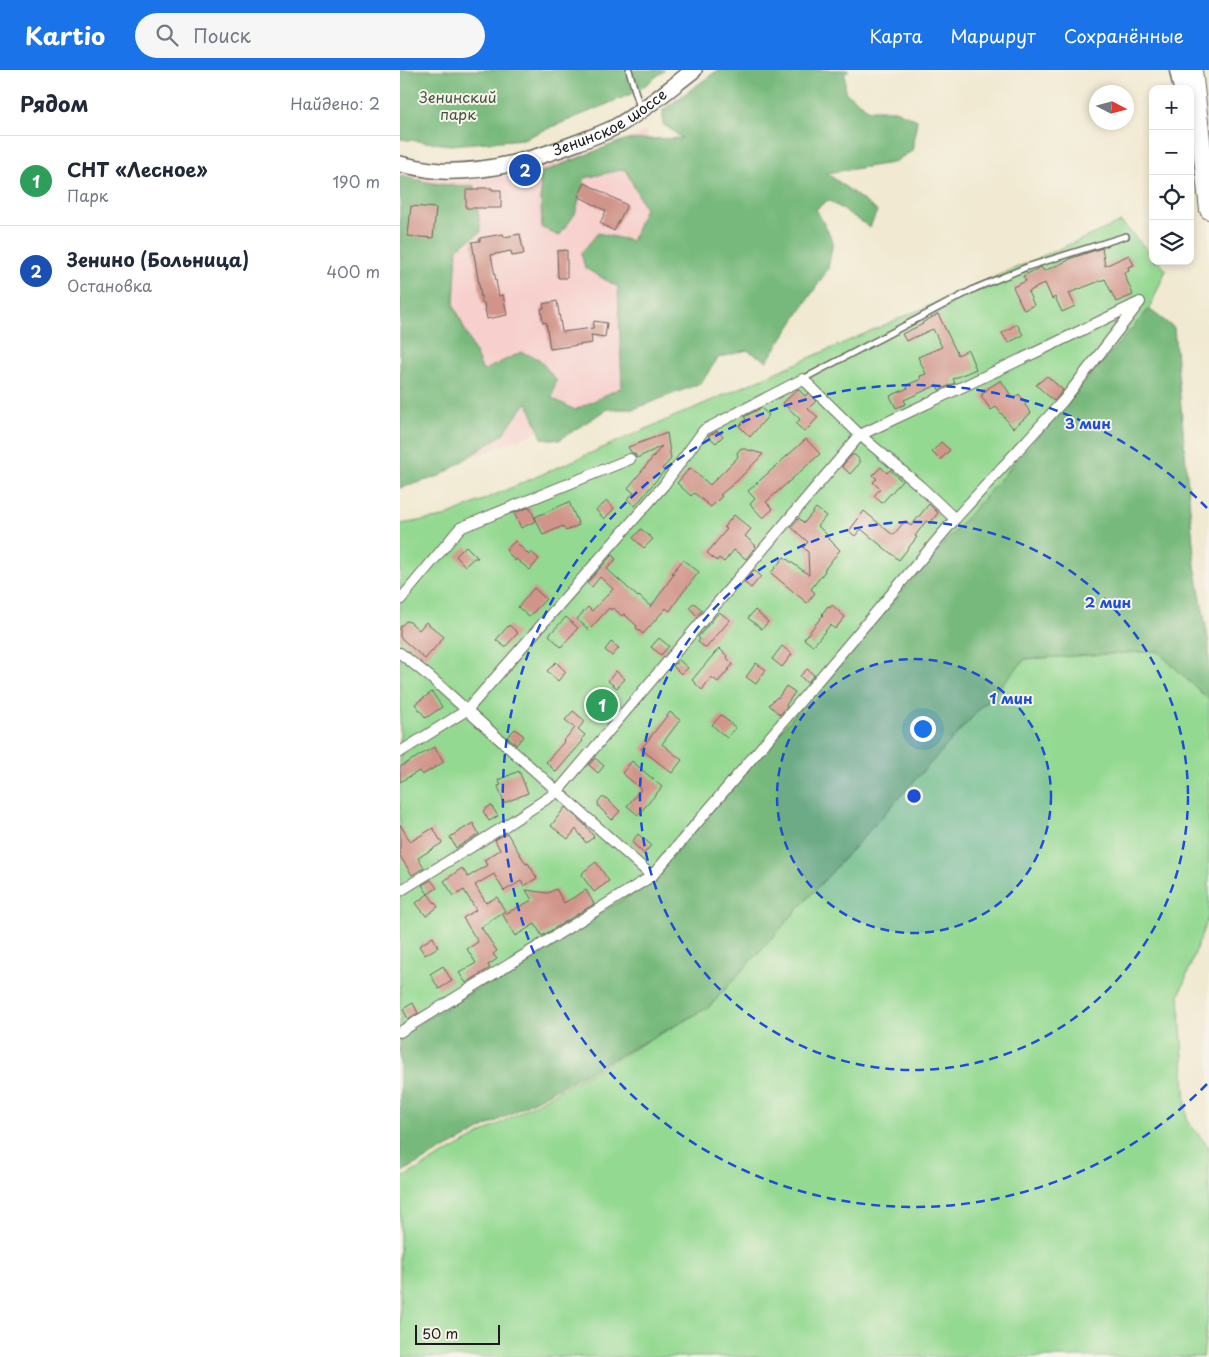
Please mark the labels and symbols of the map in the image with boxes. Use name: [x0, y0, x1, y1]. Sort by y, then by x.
street label: Зенинское шоссе: [549, 82, 671, 161]
park label: Зенинский парк: [419, 85, 497, 125]
north arrow: [1089, 85, 1134, 130]
pin: 2: [509, 151, 541, 189]
text: 3 мин: [1065, 411, 1111, 434]
text: 2 мин: [1085, 590, 1132, 613]
pin: 1: [586, 686, 618, 724]
text: 1 мин: [989, 686, 1033, 709]
your location: [910, 716, 936, 742]
centre of rings: [905, 787, 923, 805]
scale bar: [415, 1322, 500, 1345]

